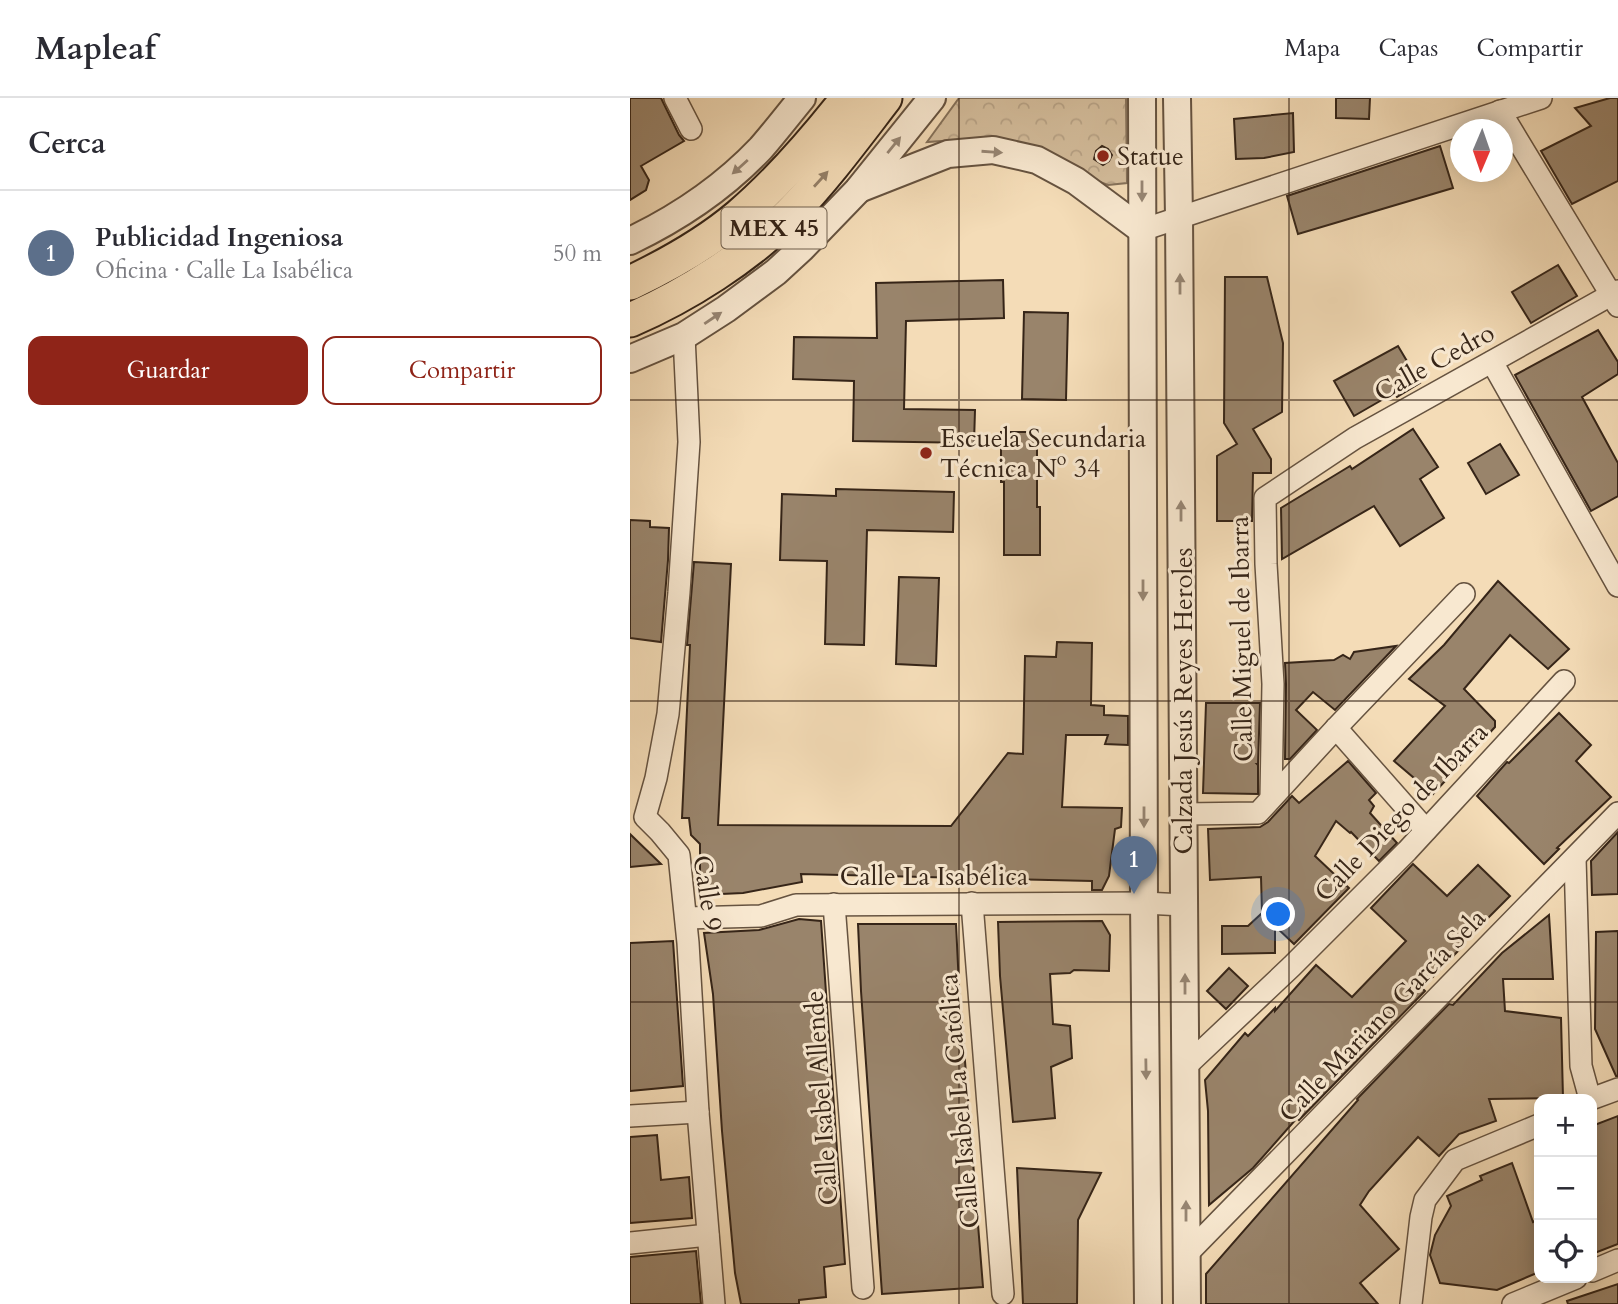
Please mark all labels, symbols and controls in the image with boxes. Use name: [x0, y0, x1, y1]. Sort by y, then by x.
text: Mapleaf: [35, 26, 156, 71]
text: Mapa: [1284, 32, 1340, 65]
text: Capas: [1378, 32, 1438, 65]
text: Compartir: [1476, 32, 1583, 65]
north arrow: [1450, 119, 1513, 182]
text: Cerca: [28, 123, 106, 164]
one-way arrow: [886, 136, 901, 153]
place label: Statue: [1117, 139, 1184, 174]
one-way arrow: [981, 147, 1003, 158]
marker: Statue: [1095, 148, 1111, 164]
one-way arrow: [731, 159, 749, 175]
one-way arrow: [813, 170, 829, 188]
one-way arrow: [1136, 180, 1148, 202]
road number: MEX 45: [722, 208, 826, 248]
text: Publicidad Ingeniosa: [95, 220, 343, 255]
text: 1: [45, 238, 57, 269]
text: 50 m: [553, 238, 602, 269]
text: Oficina · Calle La Isabélica: [95, 255, 353, 286]
one-way arrow: [1174, 273, 1186, 295]
one-way arrow: [704, 311, 722, 325]
street label: Calle Cedro: [1368, 315, 1501, 410]
button: Guardar: [28, 336, 308, 405]
button: Compartir: [322, 336, 602, 405]
place label: Escuela Secundaria Técnica Nº 34: [940, 421, 1146, 486]
marker: Escuela Secundaria Técnica Nº 34: [918, 445, 934, 461]
one-way arrow: [1175, 500, 1187, 522]
street label: Calle Miguel de Ibarra: [1222, 516, 1261, 762]
street label: Calzada Jesús Reyes Heroles: [1166, 547, 1201, 855]
one-way arrow: [1137, 579, 1149, 601]
street label: Calle Diego de Ibarra: [1307, 715, 1496, 909]
one-way arrow: [1138, 806, 1150, 828]
pin: 1: [1111, 836, 1157, 894]
street label: Calle 9: [684, 853, 731, 934]
street label: Calle La Isabélica: [840, 859, 1028, 894]
your location: [1261, 897, 1295, 931]
street label: Calle Mariano García Sela: [1271, 901, 1494, 1130]
street label: Calle Isabel La Católica: [931, 972, 988, 1230]
one-way arrow: [1179, 973, 1191, 995]
street label: Calle Isabel Allende: [797, 989, 846, 1207]
one-way arrow: [1140, 1058, 1152, 1080]
map controls: [1534, 1094, 1597, 1283]
button: +: [1534, 1094, 1597, 1157]
button: −: [1534, 1157, 1597, 1220]
one-way arrow: [1180, 1200, 1192, 1222]
button: locate: [1534, 1220, 1597, 1283]

